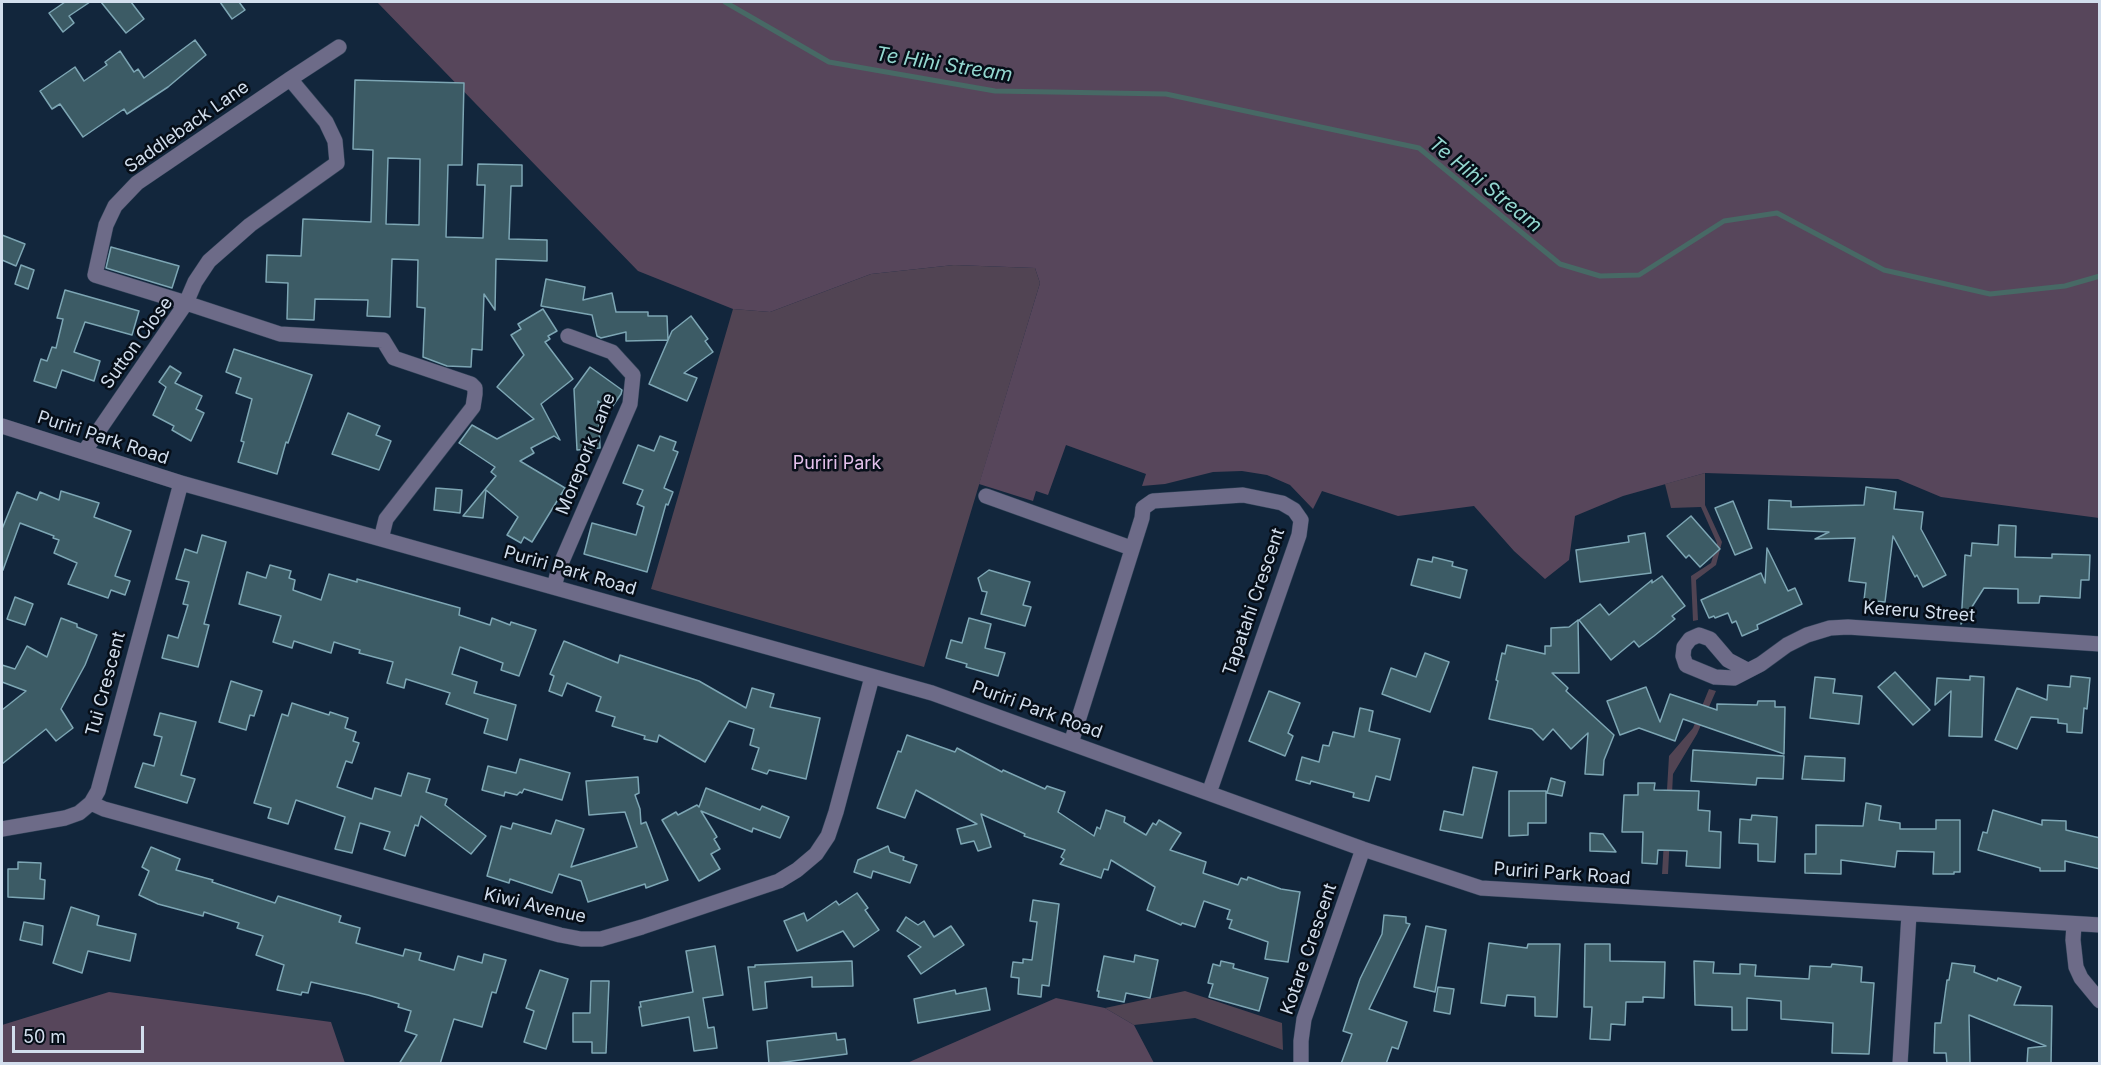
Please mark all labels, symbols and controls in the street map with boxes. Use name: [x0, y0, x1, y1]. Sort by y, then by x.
water label: Te Hihi Stream: [874, 42, 1014, 88]
street label: Saddleback Lane: [121, 76, 253, 178]
water label: Te Hihi Stream: [1424, 132, 1546, 238]
street label: Sutton Close: [96, 293, 178, 393]
street label: Morepork Lane: [552, 390, 620, 518]
street label: Puriri Park Road: [34, 407, 172, 469]
park label: Puriri Park: [793, 453, 881, 475]
street label: Tapatahi Crescent: [1219, 525, 1289, 679]
street label: Puriri Park Road: [501, 542, 639, 600]
street label: Kereru Street: [1862, 597, 1976, 627]
street label: Tui Crescent: [82, 629, 130, 739]
street label: Puriri Park Road: [969, 676, 1105, 744]
street label: Puriri Park Road: [1493, 858, 1631, 890]
street label: Kotare Crescent: [1276, 881, 1342, 1017]
street label: Kiwi Avenue: [482, 884, 588, 928]
scale bar: [15, 1014, 147, 1052]
text: 50 m: [23, 1026, 66, 1047]

